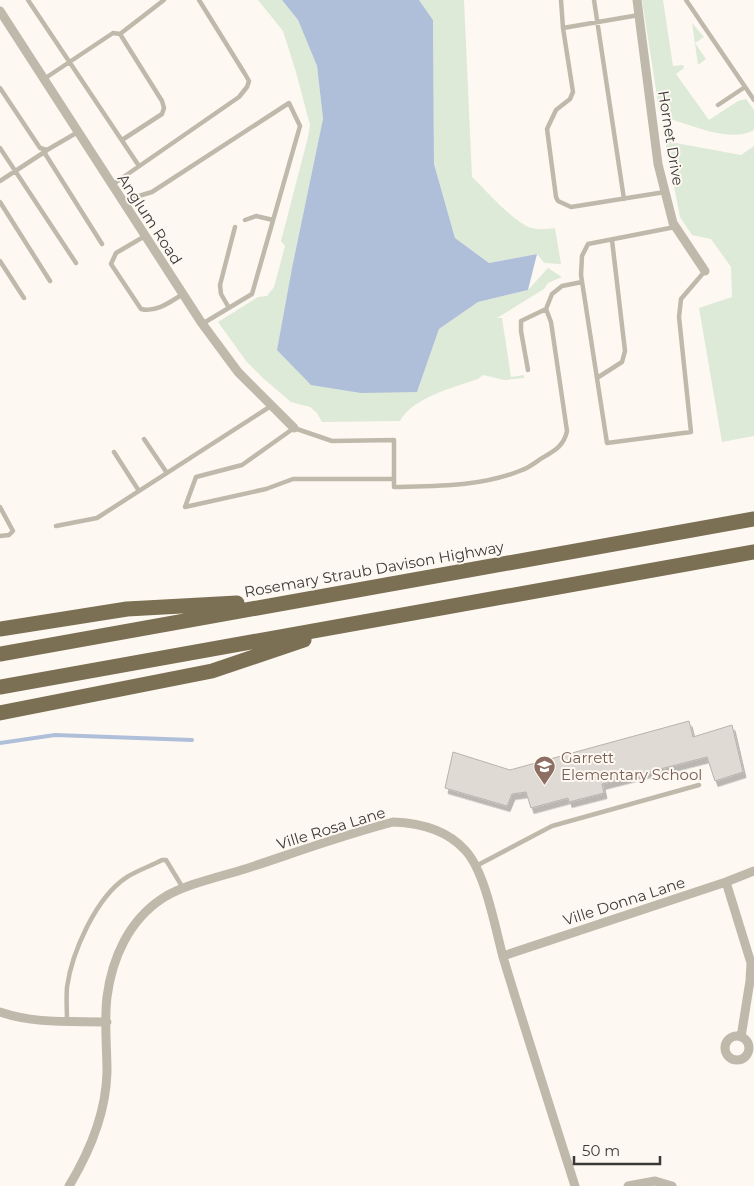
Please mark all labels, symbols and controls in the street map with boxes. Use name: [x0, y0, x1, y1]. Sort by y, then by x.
street label: Hornet Drive: [654, 89, 688, 187]
street label: Anglum Road: [114, 170, 186, 268]
street label: Rosemary Straub Davison Highway: [243, 537, 506, 601]
place label: Garrett Elementary School: [561, 748, 702, 784]
school or university icon: Garrett Elementary School: [533, 754, 557, 785]
street label: Ville Rosa Lane: [274, 802, 388, 854]
street label: Ville Donna Lane: [561, 872, 687, 930]
scale bar: [574, 1134, 660, 1166]
text: 50 m: [582, 1141, 620, 1160]

